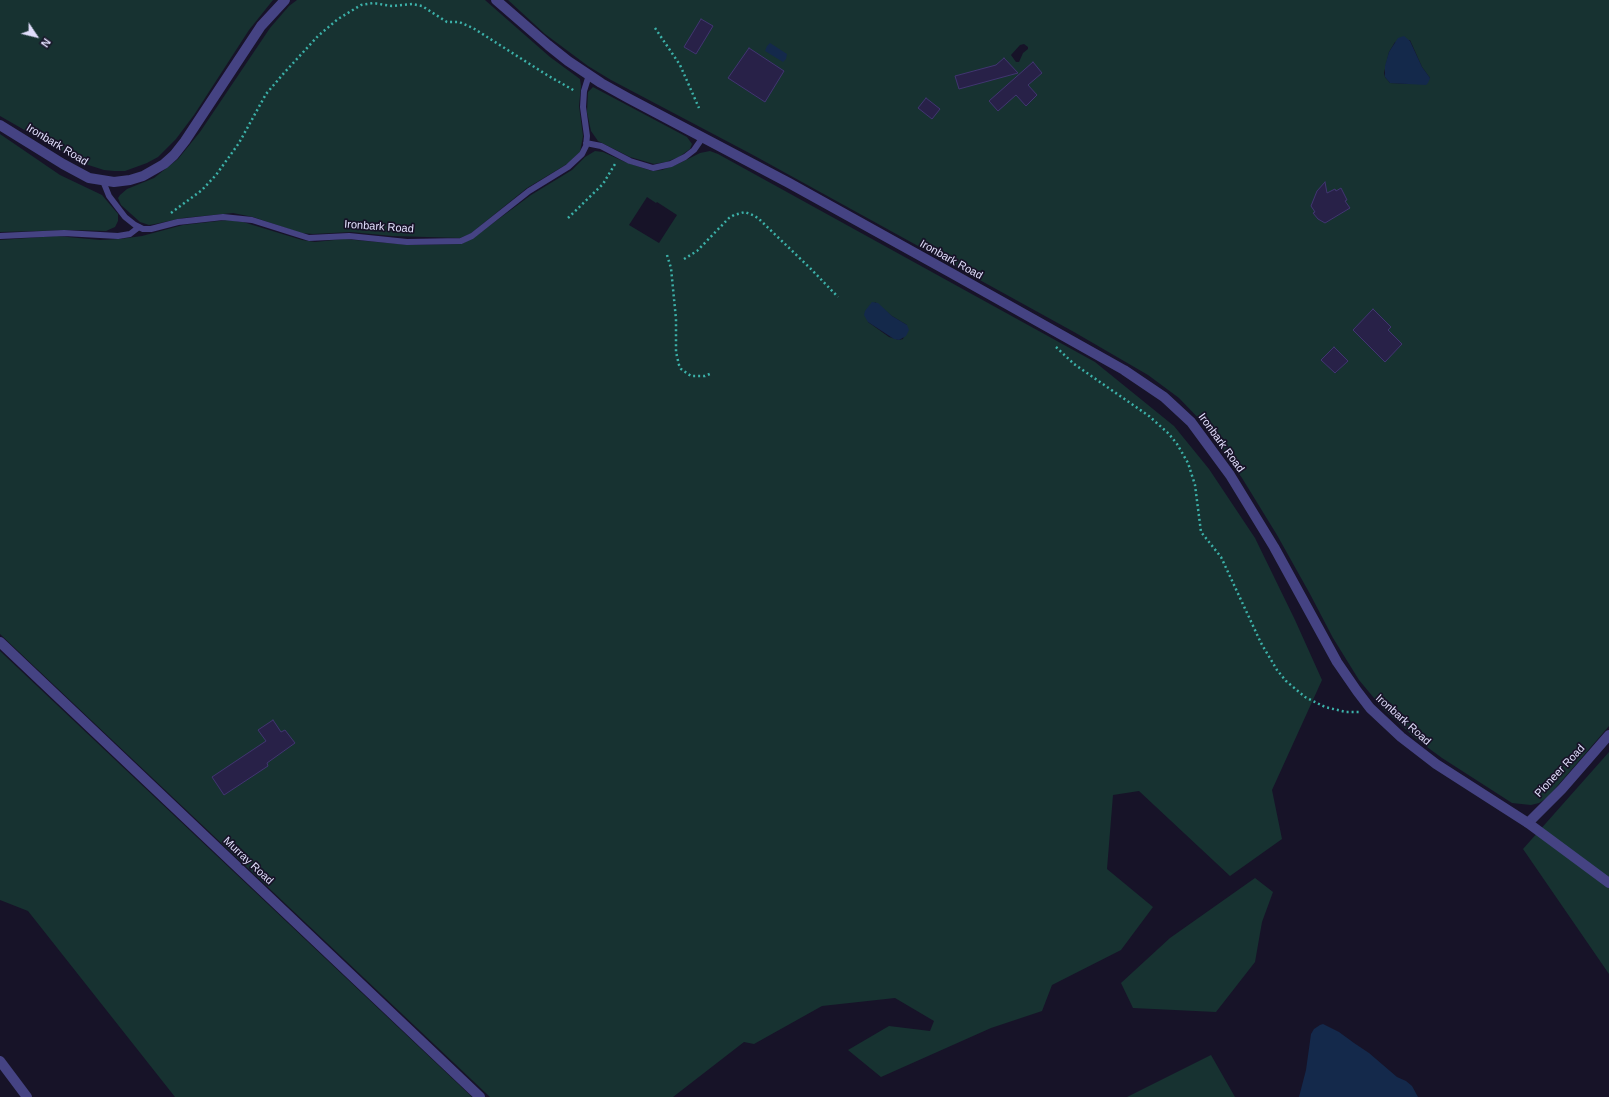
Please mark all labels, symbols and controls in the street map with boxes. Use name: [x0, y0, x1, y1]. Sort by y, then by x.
north arrow: [16, 16, 56, 56]
text: N: [39, 36, 53, 50]
street label: Ironbark Road: [24, 121, 90, 169]
street label: Ironbark Road: [344, 218, 414, 236]
street label: Ironbark Road: [917, 237, 985, 283]
street label: Ironbark Road: [1195, 411, 1247, 475]
street label: Ironbark Road: [1373, 692, 1433, 748]
street label: Pioneer Road: [1532, 742, 1588, 800]
street label: Murray Road: [220, 834, 276, 888]

